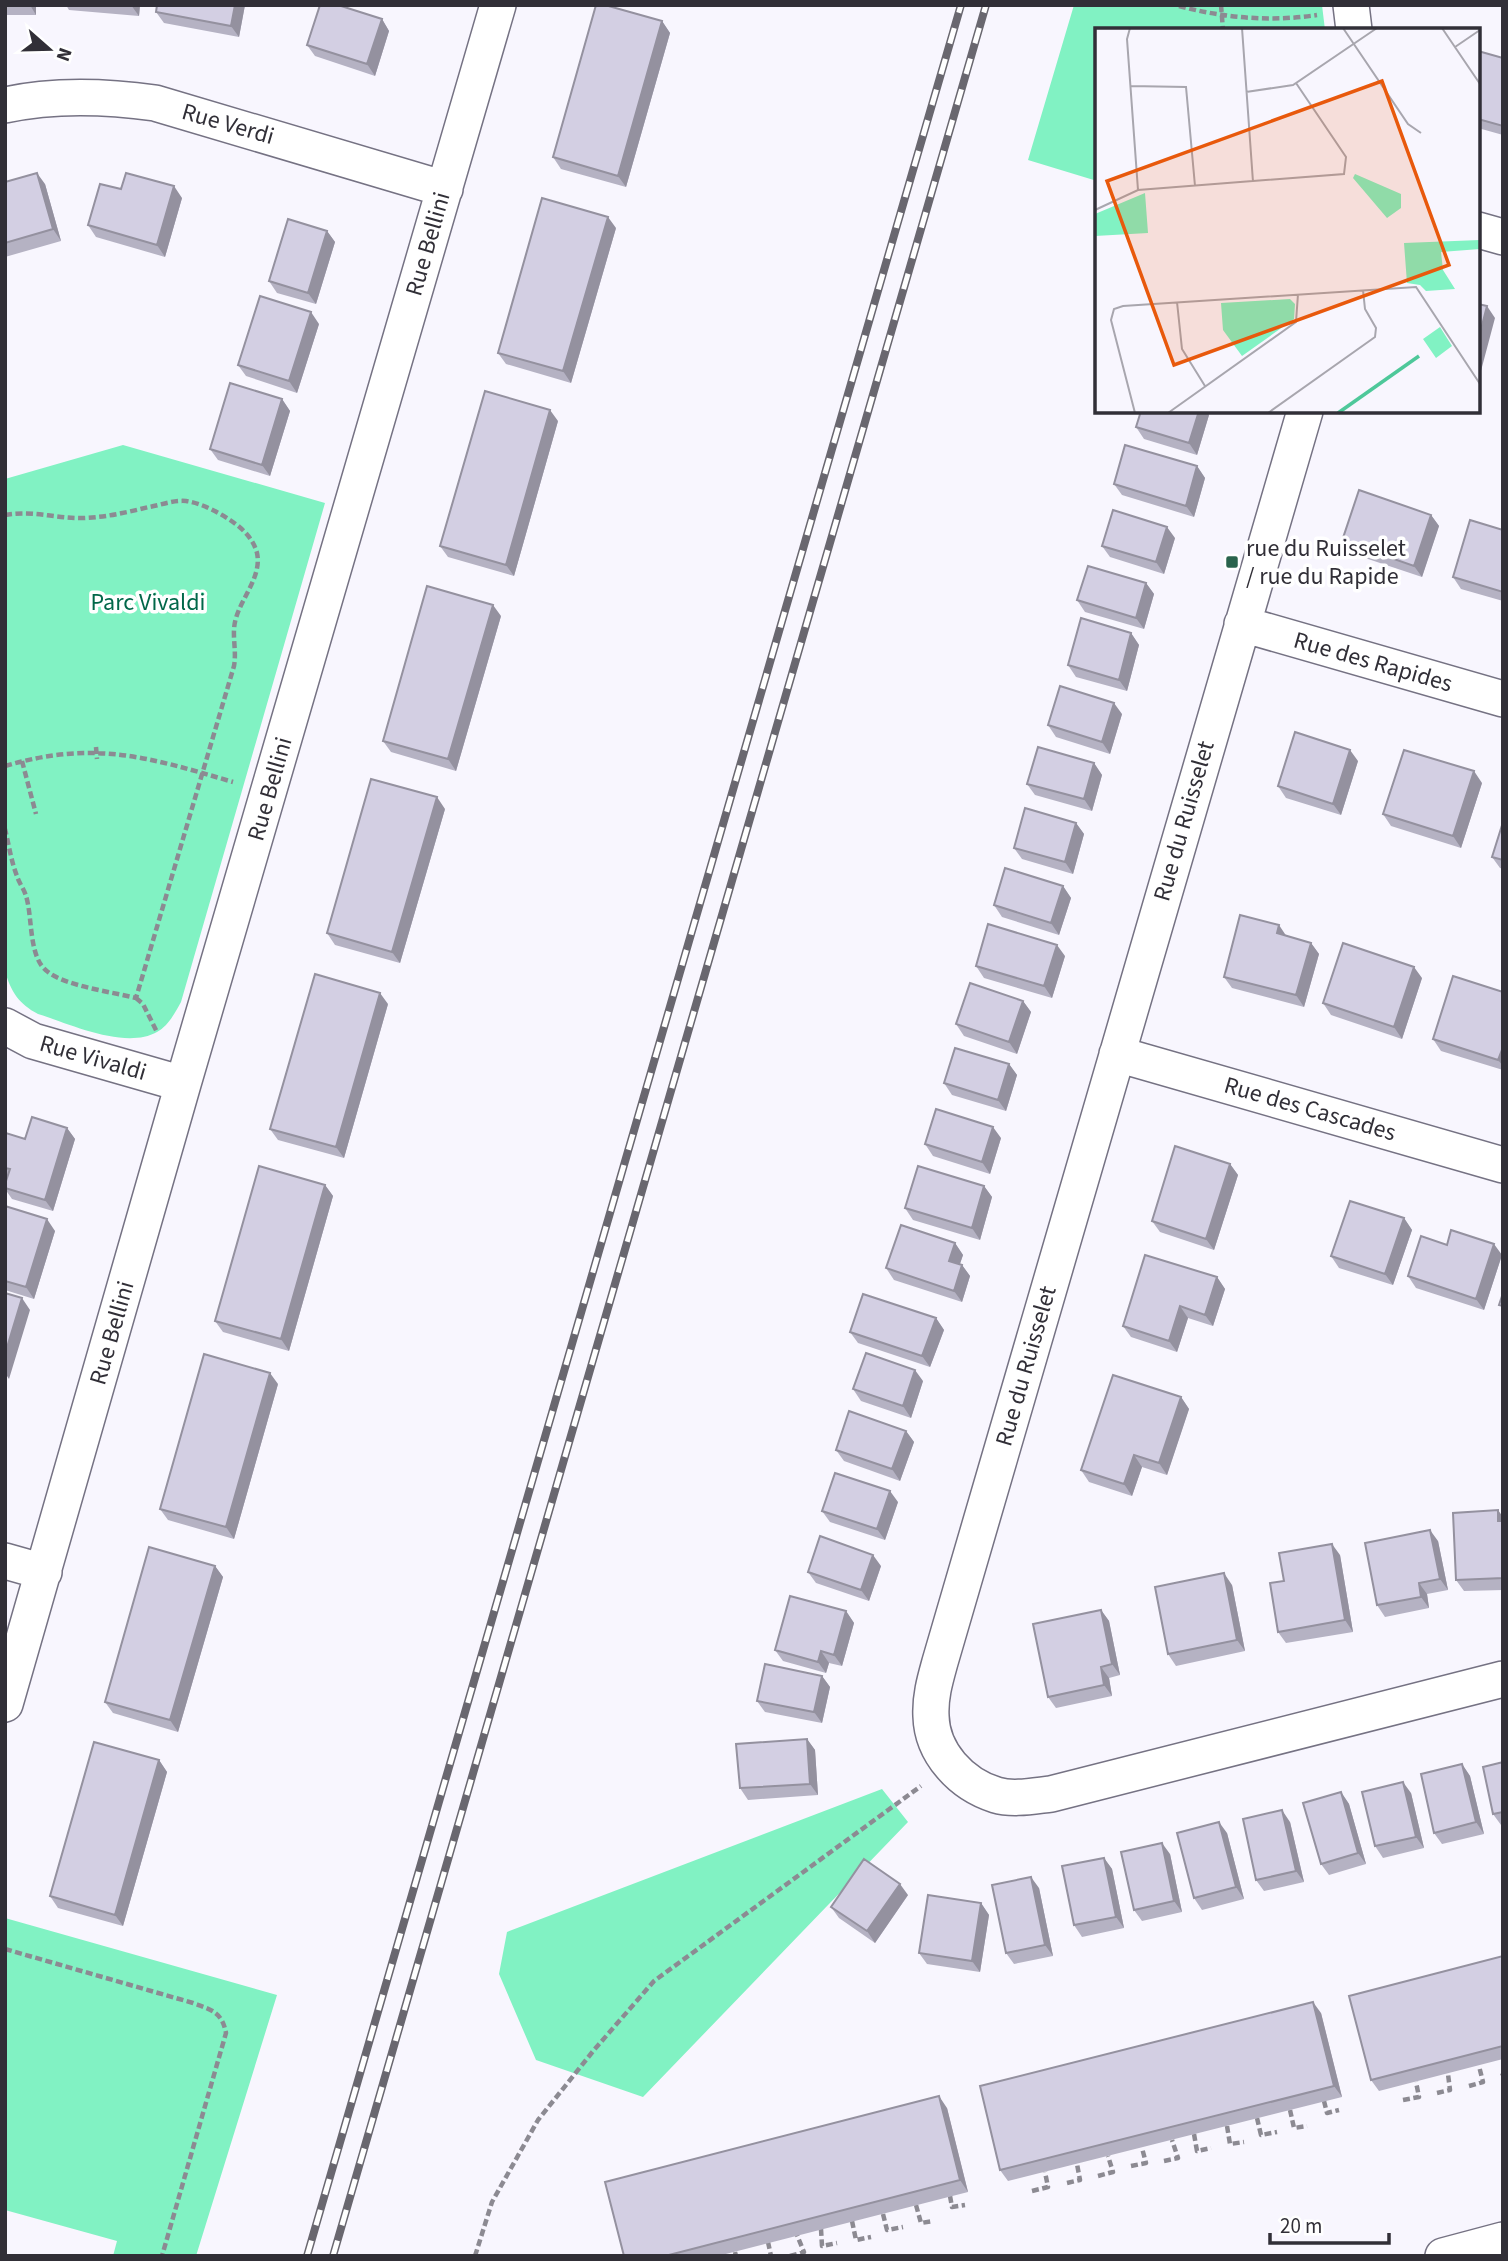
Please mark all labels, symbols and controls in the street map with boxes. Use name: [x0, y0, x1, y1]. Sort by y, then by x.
north arrow: [14, 14, 84, 84]
inset map: [1095, 28, 1480, 413]
text: N: [49, 44, 78, 65]
street label: Rue Verdi: [178, 94, 278, 154]
street label: Rue Bellini: [396, 188, 460, 300]
place label: rue du Ruisselet / rue du Rapide: [1246, 531, 1406, 594]
marker: rue du Ruisselet / rue du Rapide: [1224, 554, 1240, 570]
park label: Parc Vivaldi: [91, 585, 205, 620]
street label: Rue des Rapides: [1290, 623, 1456, 701]
street label: Rue Bellini: [238, 733, 302, 845]
street label: Rue du Ruisselet: [1144, 737, 1224, 905]
street label: Rue Vivaldi: [35, 1026, 151, 1090]
street label: Rue des Cascades: [1220, 1068, 1400, 1150]
street label: Rue Bellini: [80, 1277, 144, 1389]
street label: Rue du Ruisselet: [986, 1282, 1066, 1450]
scale bar: [1270, 2202, 1389, 2246]
text: 20 m: [1280, 2211, 1322, 2241]

